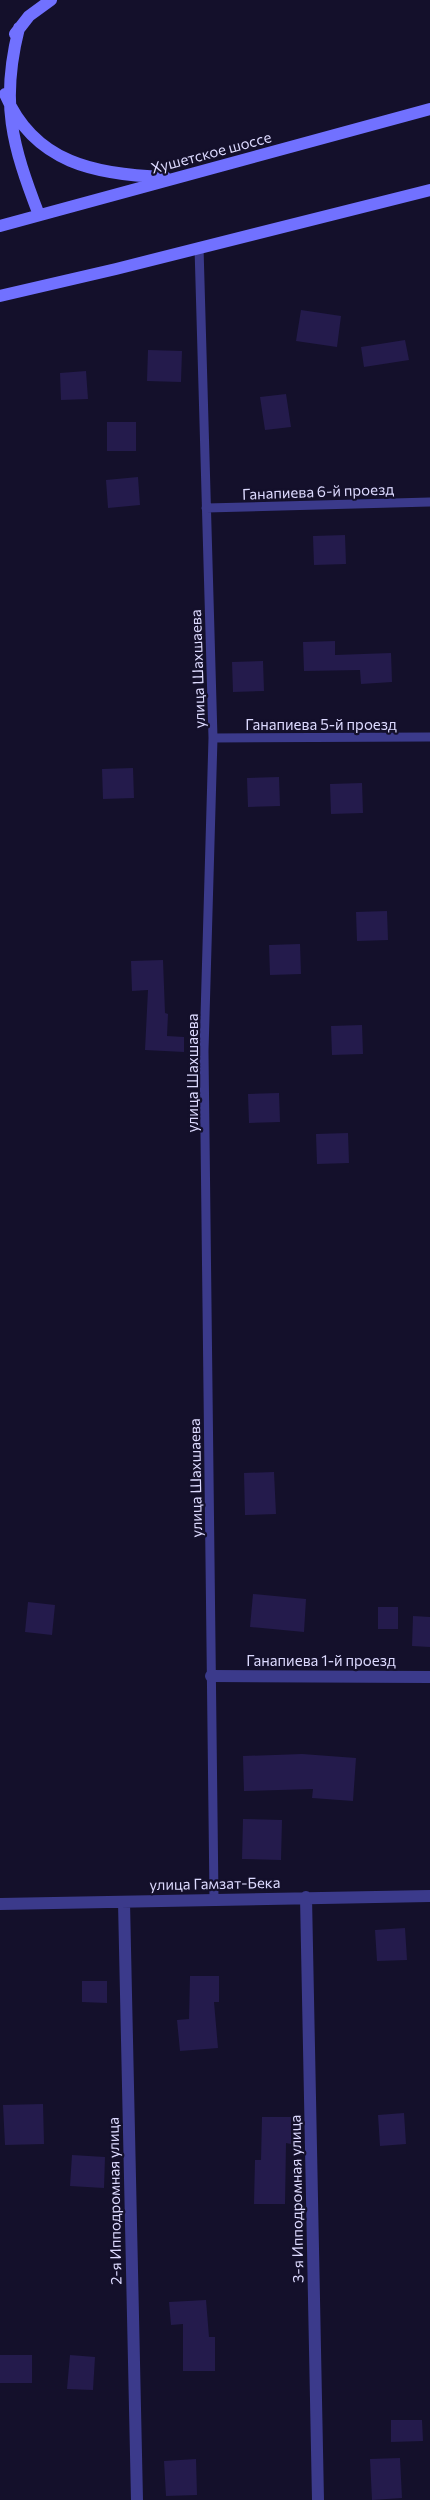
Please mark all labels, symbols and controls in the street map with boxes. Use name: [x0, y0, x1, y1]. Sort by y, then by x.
street label: Хушетское шоссе: [149, 127, 273, 177]
street label: Ганапиева 6-й проезд: [242, 479, 395, 503]
street label: улица Шахшаева: [186, 609, 208, 729]
street label: Ганапиева 5-й проезд: [245, 715, 397, 733]
street label: улица Шахшаева: [183, 1013, 201, 1133]
street label: улица Шахшаева: [185, 1418, 205, 1538]
street label: Ганапиева 1-й проезд: [246, 1651, 396, 1669]
street label: улица Гамзат-Бека: [149, 1873, 281, 1893]
street label: 3-я Ипподромная улица: [286, 2115, 306, 2283]
street label: 2-я Ипподромная улица: [104, 2117, 124, 2285]

